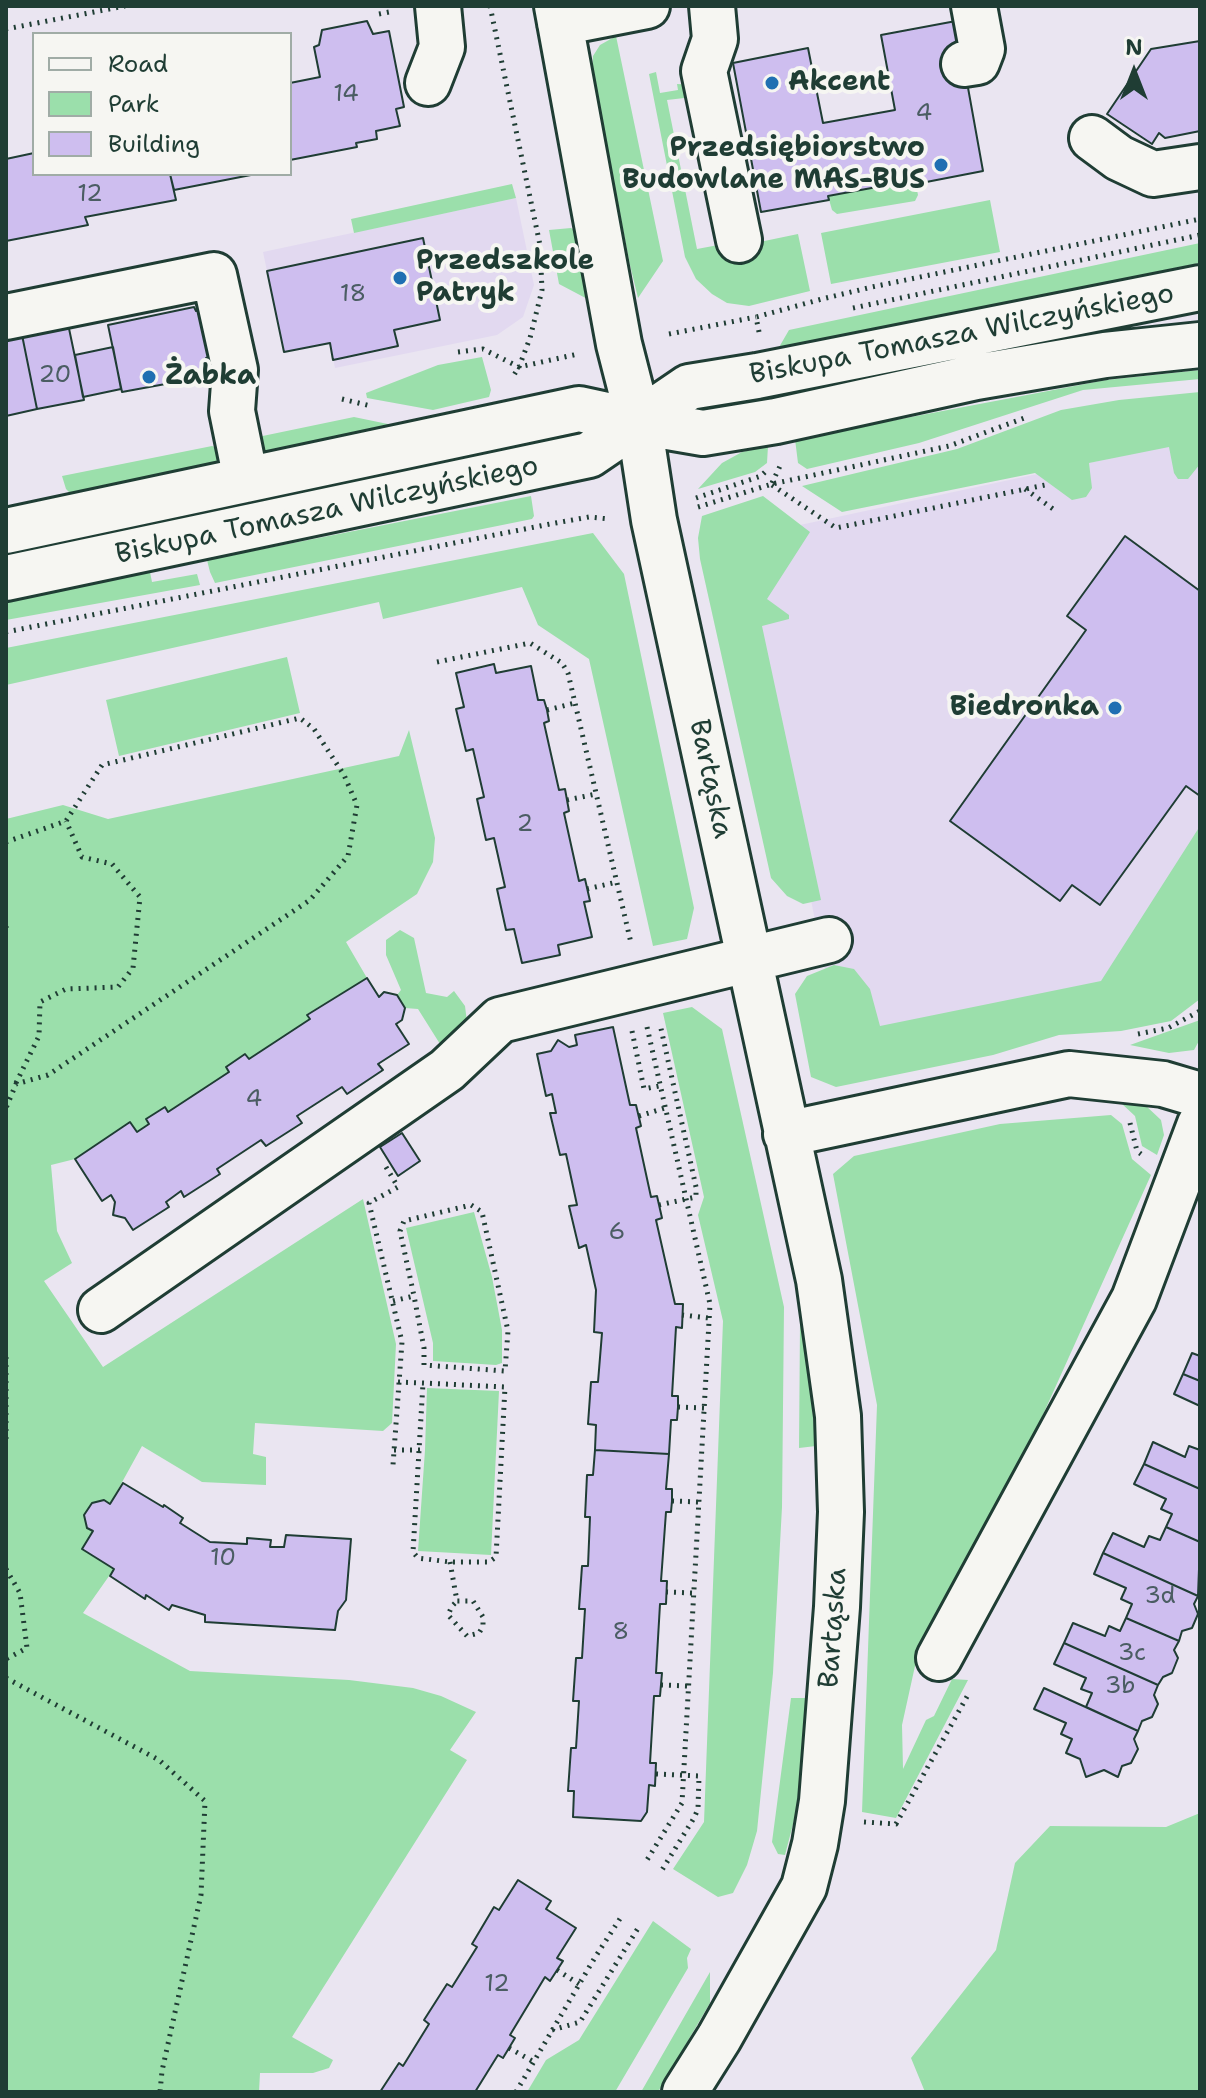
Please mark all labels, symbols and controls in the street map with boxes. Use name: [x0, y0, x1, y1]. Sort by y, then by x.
legend: [32, 32, 292, 176]
north arrow: [1094, 32, 1174, 112]
text: N: [1125, 33, 1143, 62]
text: Road: [108, 48, 168, 80]
place label: Akcent: [788, 66, 890, 100]
marker: Akcent: [763, 74, 781, 92]
house number: 14: [333, 81, 359, 109]
text: Park: [108, 88, 160, 120]
house number: 4: [916, 100, 932, 128]
text: Building: [108, 128, 200, 160]
place label: Przedsiębiorstwo Budowlane MAS-BUS: [622, 132, 925, 198]
marker: Przedsiębiorstwo Budowlane MAS-BUS: [932, 156, 950, 174]
house number: 12: [77, 181, 103, 209]
place label: Przedszkole Patryk: [416, 245, 594, 311]
marker: Przedszkole Patryk: [391, 269, 409, 287]
street label: Biskupa Tomasza Wilczyńskiego: [747, 277, 1177, 393]
house number: 18: [340, 281, 366, 309]
place label: Żabka: [165, 360, 256, 394]
house number: 20: [39, 362, 71, 390]
marker: Żabka: [140, 368, 158, 386]
street label: Biskupa Tomasza Wilczyńskiego: [112, 450, 542, 572]
place label: Biedronka: [950, 691, 1099, 725]
marker: Biedronka: [1106, 699, 1124, 717]
street label: Bartąska: [681, 717, 739, 841]
house number: 2: [517, 811, 533, 839]
house number: 4: [246, 1086, 262, 1114]
house number: 6: [609, 1219, 625, 1247]
house number: 10: [210, 1545, 236, 1573]
street label: Bartąska: [813, 1567, 855, 1689]
house number: 3d: [1144, 1583, 1176, 1611]
house number: 8: [613, 1619, 629, 1647]
house number: 3c: [1118, 1640, 1146, 1668]
house number: 3b: [1105, 1673, 1135, 1701]
house number: 12: [484, 1971, 510, 1999]

